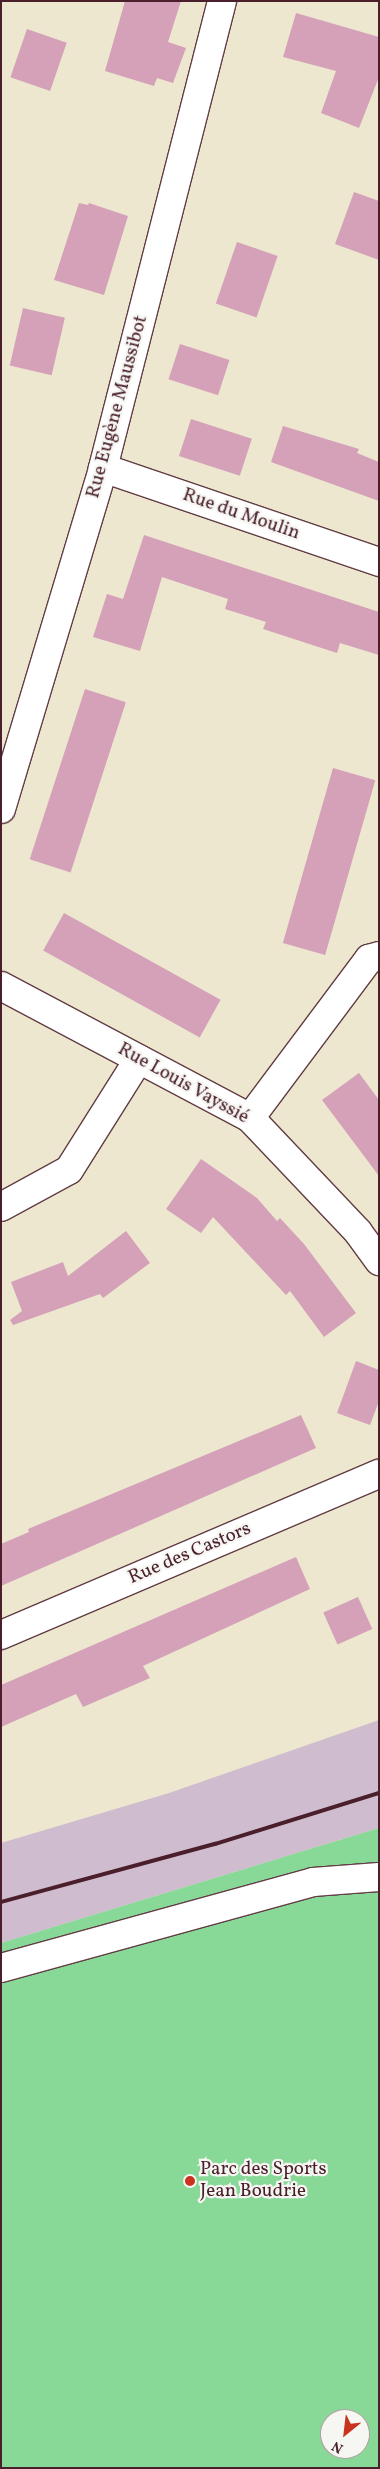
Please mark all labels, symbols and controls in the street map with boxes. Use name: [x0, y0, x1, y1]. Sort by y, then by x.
street label: Rue Eugène Maussibot: [83, 313, 153, 501]
street label: Rue du Moulin: [179, 484, 303, 546]
street label: Rue Louis Vayssié: [113, 1038, 253, 1130]
street label: Rue des Castors: [125, 1518, 255, 1590]
place label: Parc des Sports Jean Boudrie: [200, 2159, 327, 2203]
marker: Parc des Sports Jean Boudrie: [184, 2175, 196, 2187]
north arrow: [320, 2409, 370, 2459]
text: N: [329, 2436, 347, 2457]

